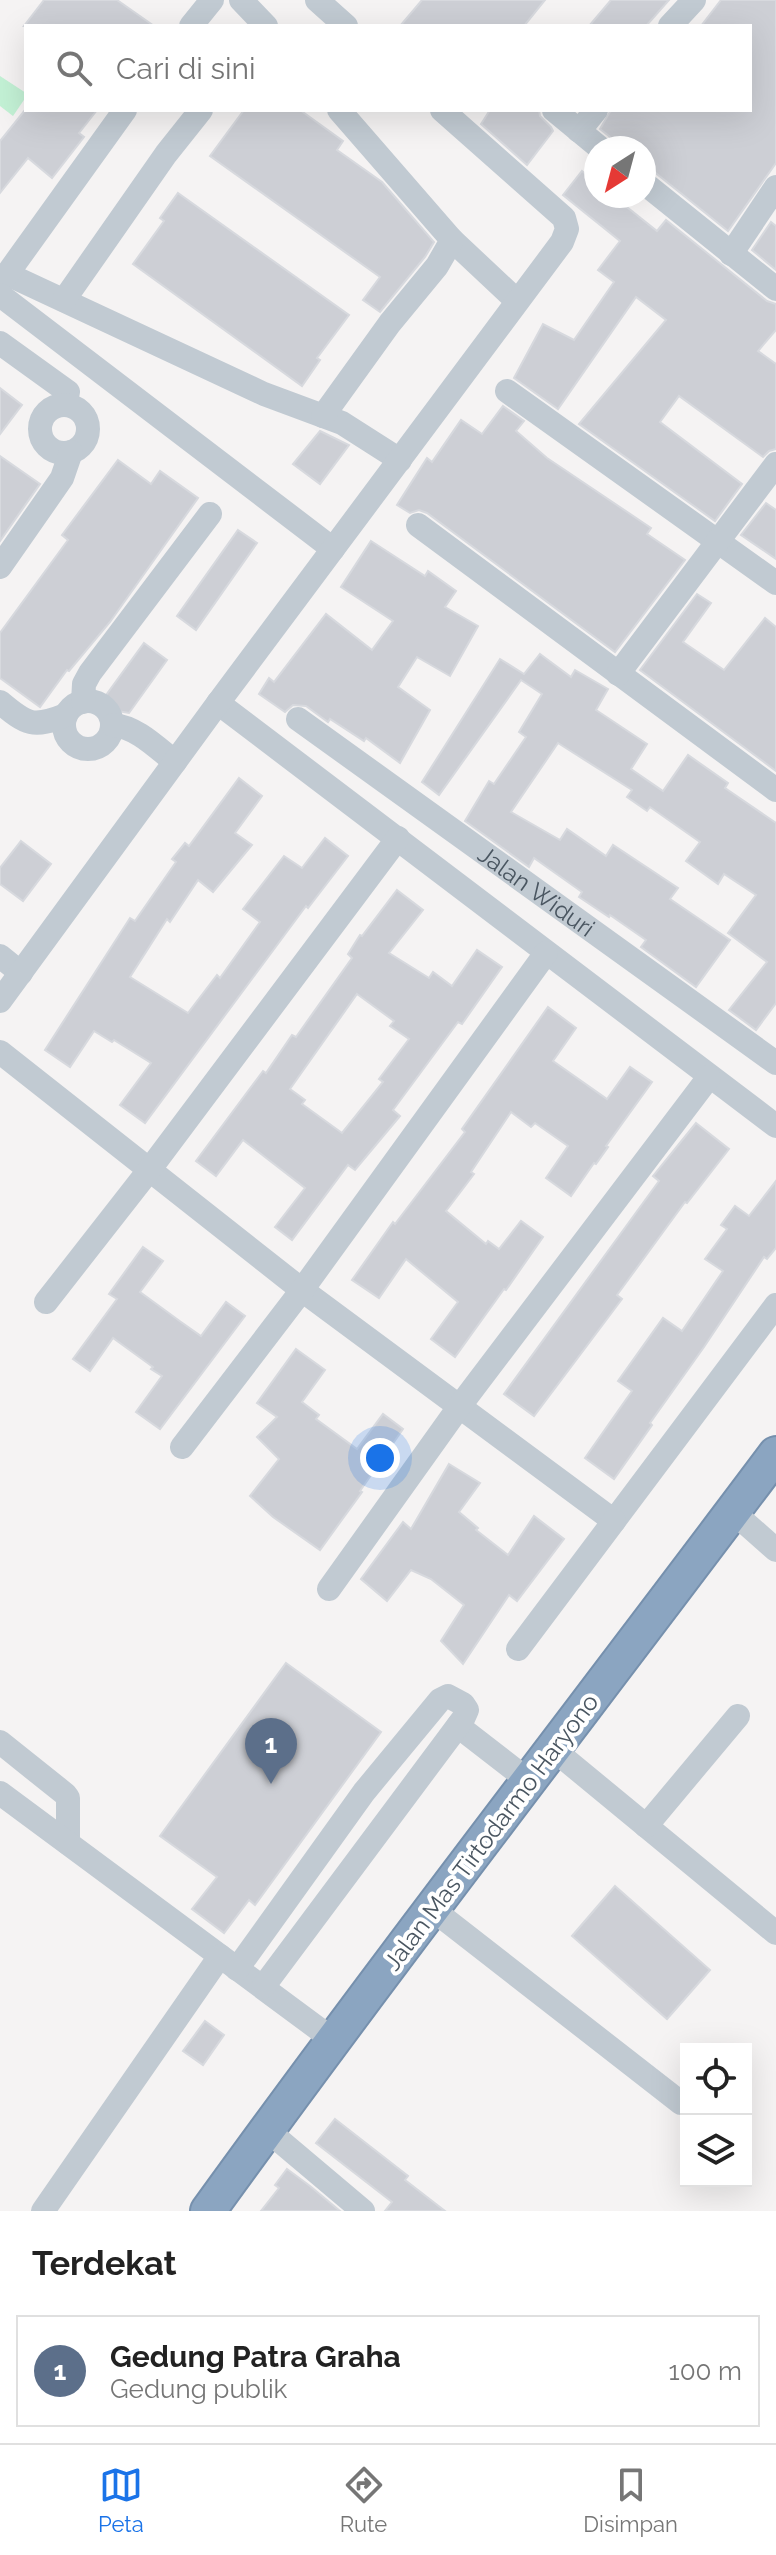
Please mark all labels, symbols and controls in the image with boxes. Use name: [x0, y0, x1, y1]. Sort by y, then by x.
search box: [24, 24, 752, 112]
icon: search: [52, 46, 96, 90]
text: Cari di sini: [116, 51, 256, 86]
north arrow: [584, 136, 656, 208]
street label: Jalan Widuri: [473, 839, 601, 942]
your location: [360, 1438, 400, 1478]
street label: Jalan Mas Tirtodarmo Haryono: [378, 1688, 604, 1976]
pin: 1: [245, 1718, 297, 1784]
map controls: [680, 2043, 752, 2187]
button: locate: [680, 2043, 752, 2115]
button: layers: [680, 2115, 752, 2187]
text: Terdekat: [32, 2243, 177, 2283]
text: Gedung Patra Graha: [110, 2339, 401, 2374]
text: 1: [54, 2356, 66, 2386]
text: 100 m: [669, 2356, 742, 2386]
text: Gedung publik: [110, 2374, 287, 2404]
tab: Peta: [98, 2463, 144, 2537]
tab: Rute: [340, 2463, 387, 2537]
tab: Disimpan: [583, 2463, 678, 2537]

